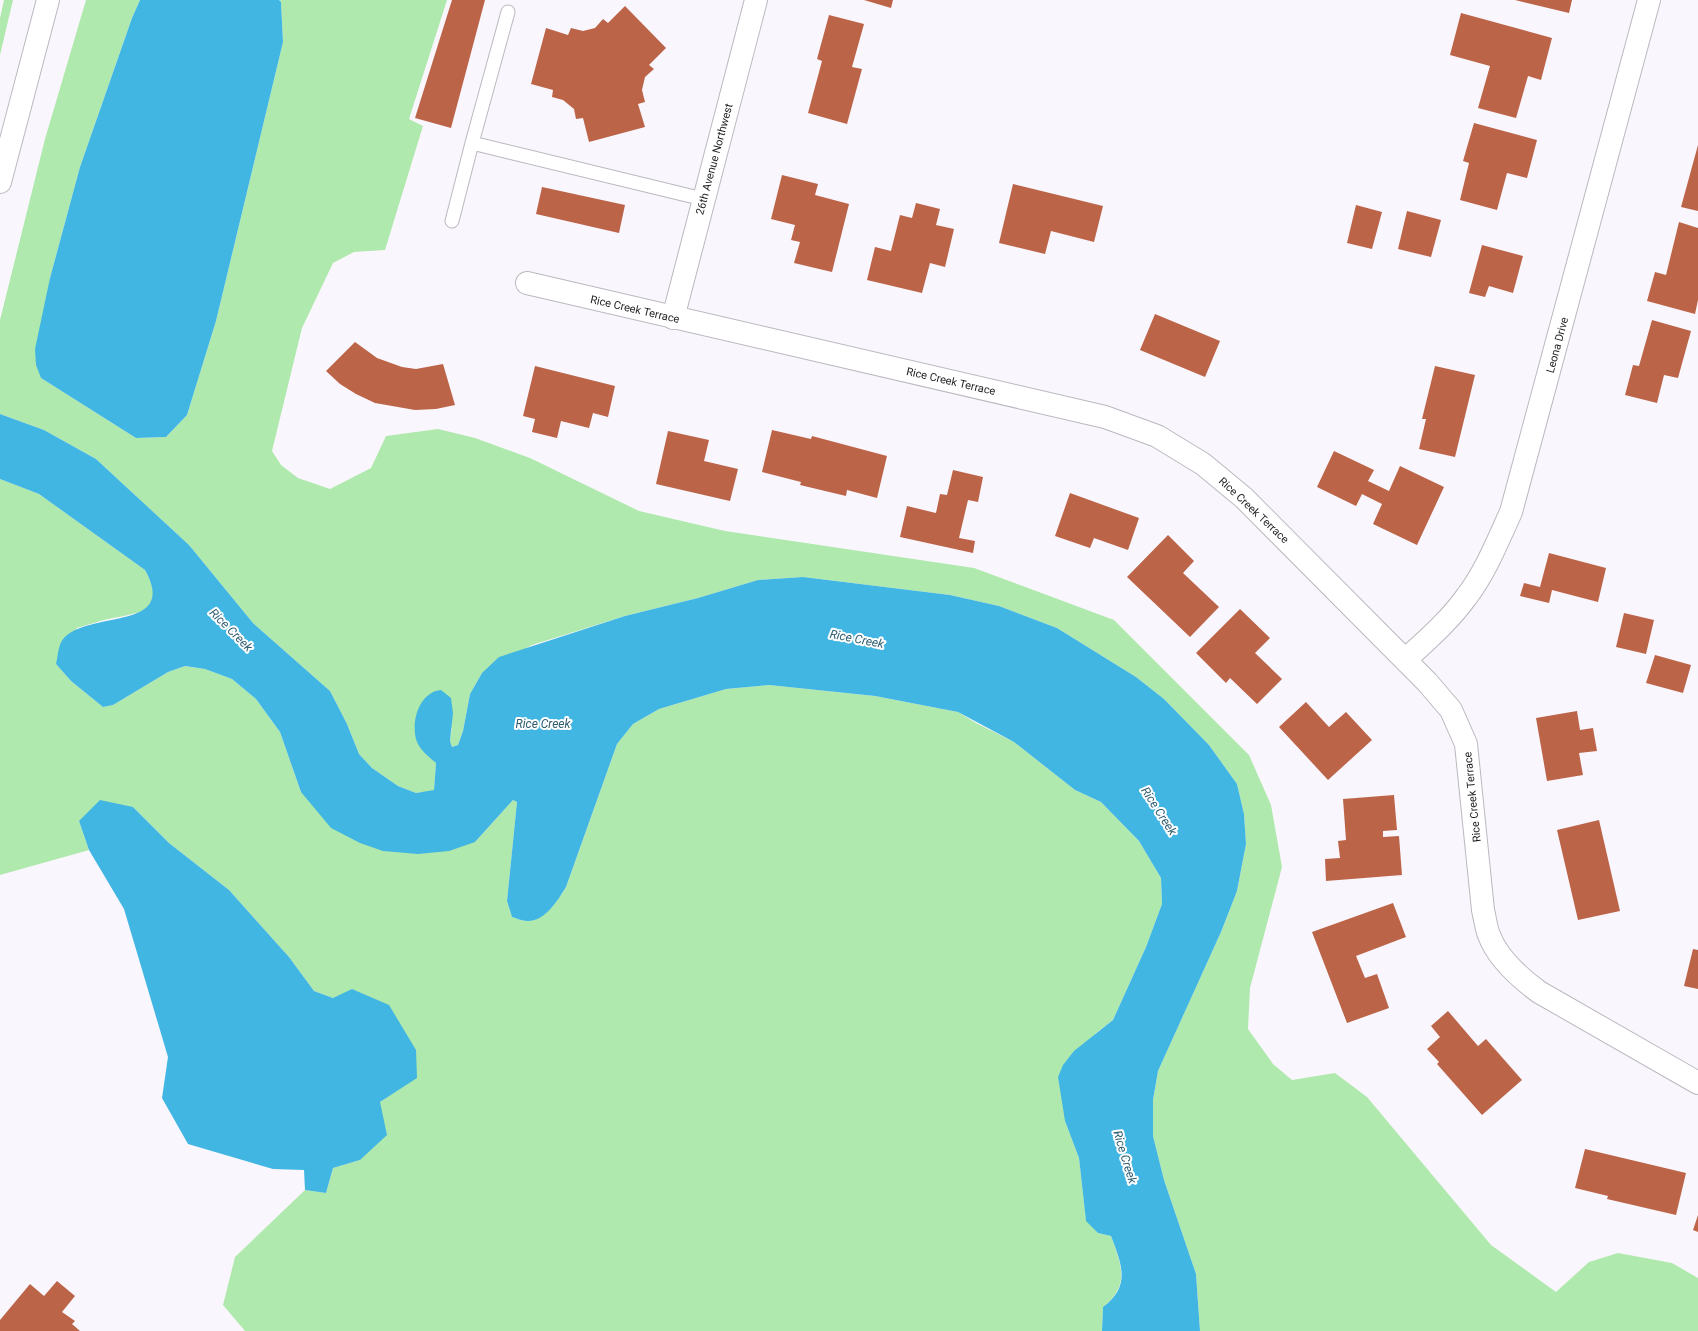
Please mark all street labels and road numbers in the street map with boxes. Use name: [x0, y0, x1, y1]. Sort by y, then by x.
street label: 26th Avenue Northwest: [693, 102, 736, 216]
street label: Rice Creek Terrace: [589, 293, 681, 326]
street label: Leona Drive: [1544, 316, 1571, 375]
street label: Rice Creek Terrace: [905, 365, 997, 398]
street label: Rice Creek Terrace: [1216, 475, 1291, 546]
street label: Rice Creek Terrace: [1461, 751, 1484, 843]

